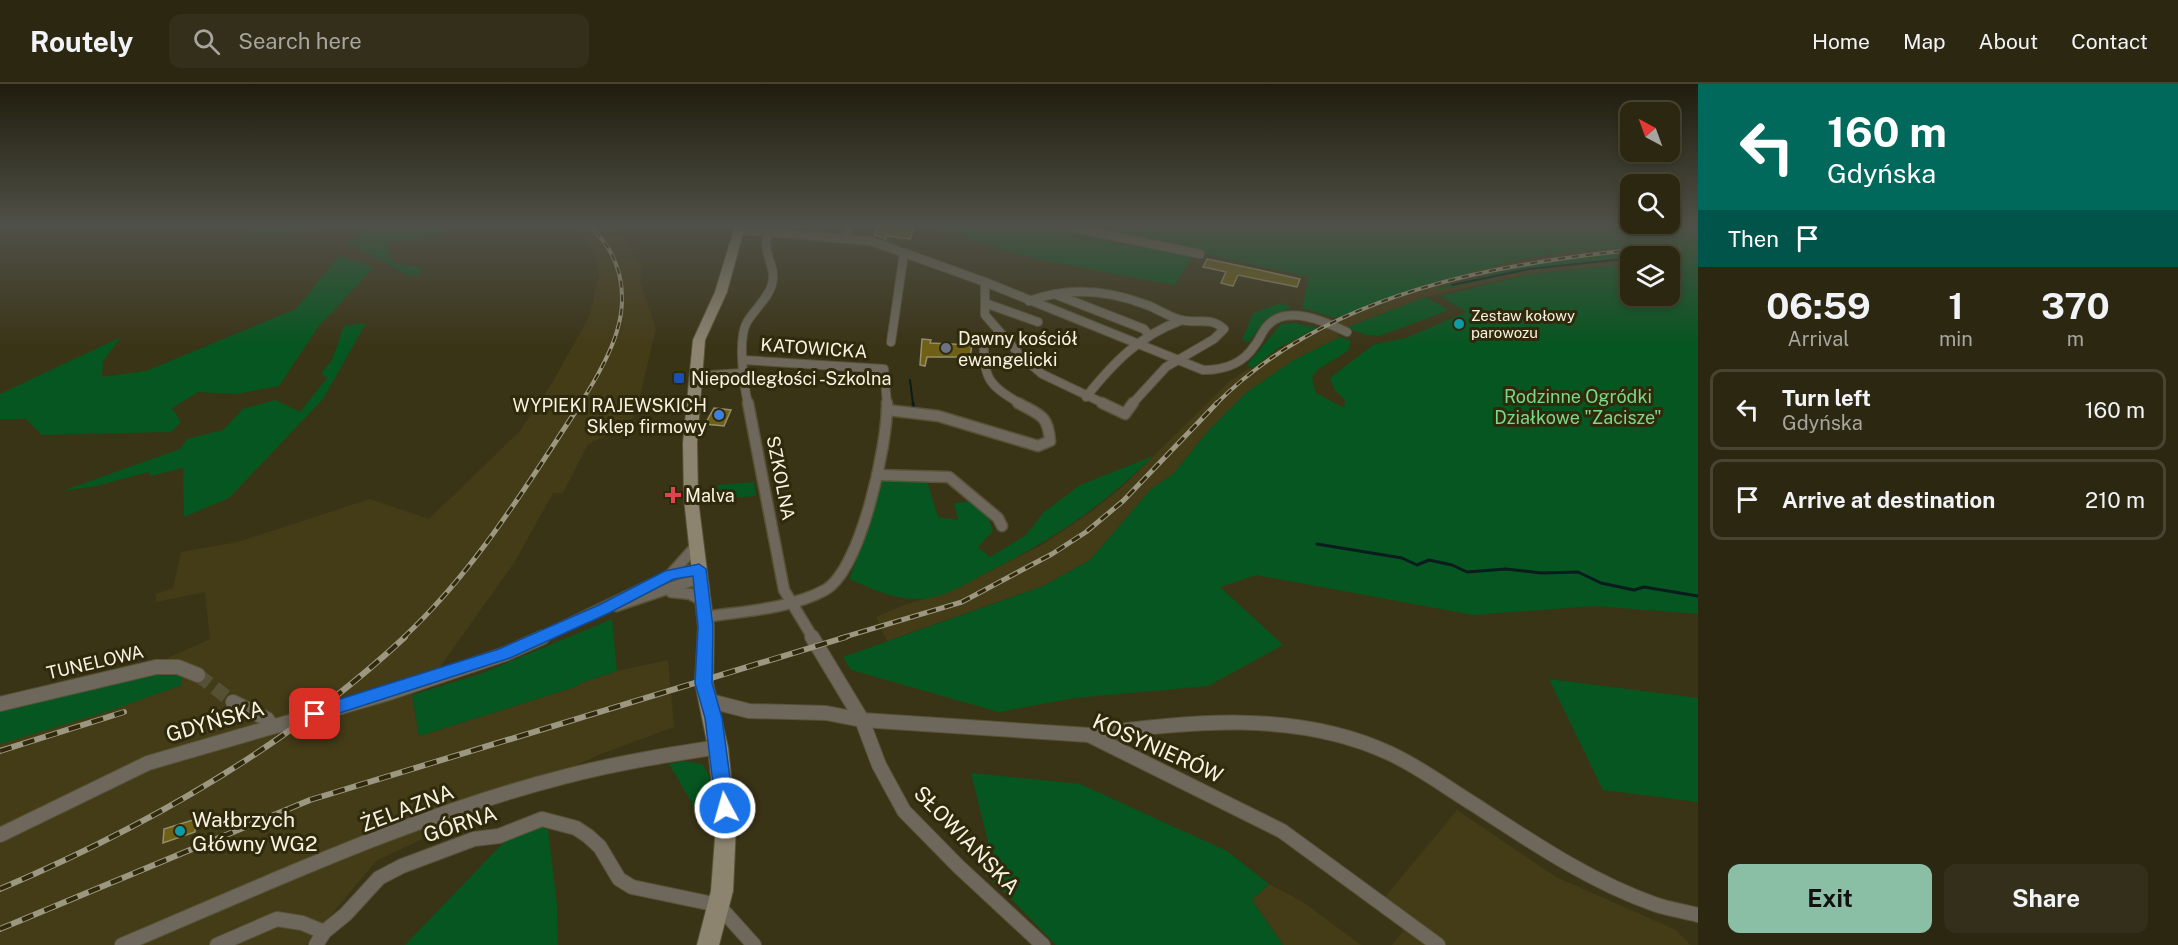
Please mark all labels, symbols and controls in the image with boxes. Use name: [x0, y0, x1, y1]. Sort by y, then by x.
search box: [169, 14, 589, 68]
text: Routely: [30, 25, 133, 58]
icon: search: [190, 25, 223, 58]
text: Search here: [238, 28, 362, 54]
text: Home: [1812, 29, 1870, 54]
text: Map: [1903, 29, 1946, 54]
text: About: [1979, 29, 2038, 54]
text: Contact: [2071, 29, 2148, 54]
north arrow: [1620, 102, 1680, 162]
map controls: [1620, 102, 1680, 306]
text: 160 m: [1827, 107, 1947, 156]
icon: left: [1728, 108, 1806, 186]
text: Gdyńska: [1827, 157, 1936, 189]
button: search: [1620, 174, 1680, 234]
icon: arrive: [1791, 222, 1824, 255]
text: Then: [1728, 226, 1779, 252]
button: layers: [1620, 246, 1680, 306]
text: 06:59: [1766, 285, 1871, 327]
text: 1: [1948, 285, 1964, 327]
text: 370: [2041, 285, 2110, 327]
place label: Zestaw kołowy parowozu: [1471, 307, 1575, 341]
marker: Zestaw kołowy parowozu: [1452, 317, 1466, 331]
text: Arrival: [1788, 327, 1849, 351]
text: min: [1939, 327, 1973, 351]
text: m: [2067, 327, 2084, 351]
place label: Dawny kościół ewangelicki: [958, 328, 1078, 370]
street label: KATOWICKA: [760, 334, 868, 362]
marker: Dawny kościół ewangelicki: [939, 341, 953, 355]
place label: Niepodległości -Szkolna: [691, 368, 891, 389]
marker: Niepodległości -Szkolna: [672, 371, 686, 385]
text: Turn left: [1782, 385, 1871, 411]
park label: Rodzinne Ogródki Działkowe "Zacisze": [1494, 386, 1662, 428]
icon: left: [1731, 393, 1764, 426]
place label: WYPIEKI RAJEWSKICH Sklep firmowy: [513, 395, 707, 437]
text: 160 m: [2085, 397, 2145, 423]
marker: WYPIEKI RAJEWSKICH Sklep firmowy: [712, 408, 726, 422]
text: Gdyńska: [1782, 411, 1863, 435]
street label: SZKOLNA: [763, 434, 800, 522]
icon: arrive: [1731, 483, 1764, 516]
place label: Malva: [685, 485, 735, 506]
text: Arrive at destination: [1782, 487, 1995, 513]
text: 210 m: [2085, 487, 2145, 513]
marker: Malva: [666, 488, 680, 502]
street label: TUNELOWA: [44, 641, 146, 683]
pin: [289, 688, 340, 739]
street label: GDYŃSKA: [163, 695, 267, 747]
icon: arrive: [298, 697, 331, 730]
street label: KOSYNIERÓW: [1089, 708, 1227, 788]
position arrow: [693, 776, 757, 840]
street label: ŻELAZNA: [357, 779, 457, 837]
street label: SŁOWIAŃSKA: [909, 781, 1025, 899]
street label: GÓRNA: [420, 800, 500, 848]
place label: Wałbrzych Główny WG2: [192, 807, 318, 856]
marker: Wałbrzych Główny WG2: [173, 824, 187, 838]
button: Exit: [1728, 864, 1932, 933]
button: Share: [1944, 864, 2148, 933]

